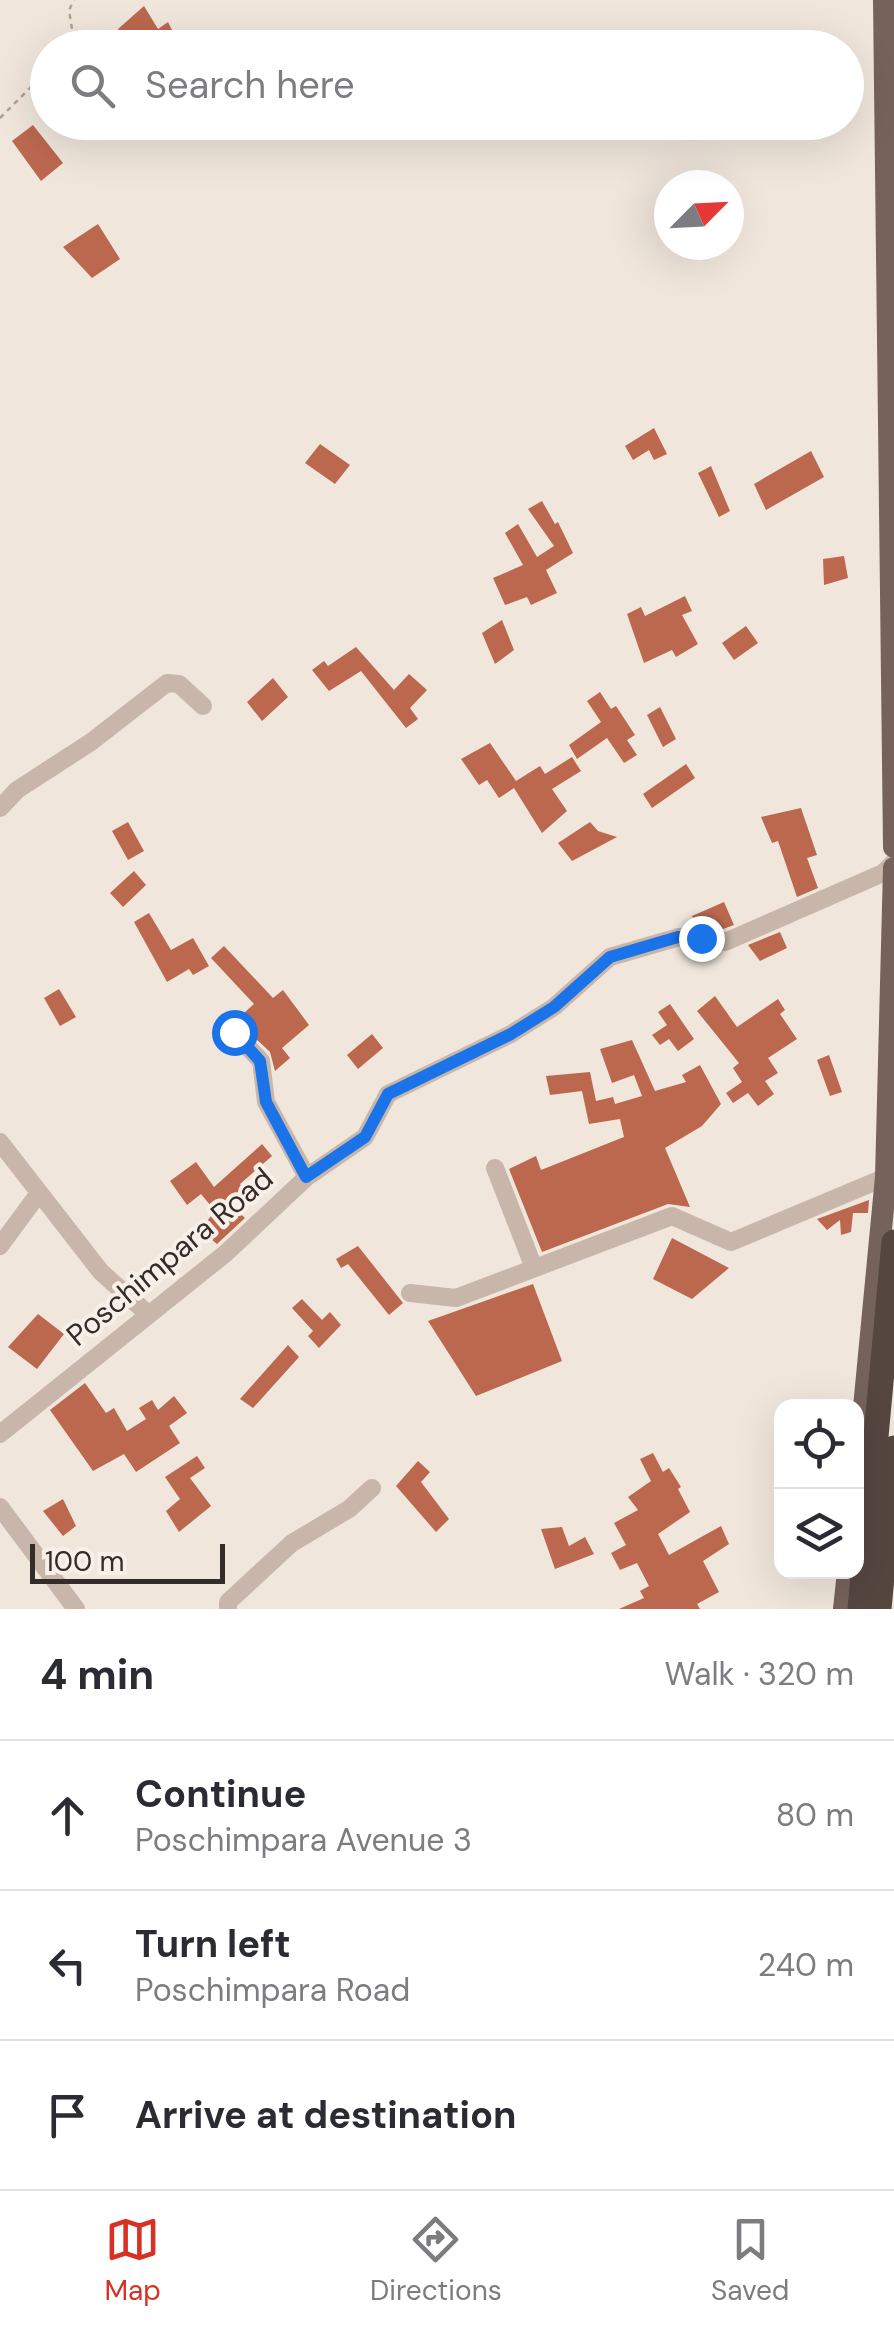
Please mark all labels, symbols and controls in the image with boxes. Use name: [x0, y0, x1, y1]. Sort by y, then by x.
search box: [30, 30, 864, 140]
icon: search: [65, 58, 120, 113]
text: Search here: [145, 60, 355, 110]
north arrow: [654, 170, 744, 260]
route end: [679, 916, 725, 962]
route start: [212, 1010, 258, 1056]
street label: Poschimpara Road: [58, 1159, 281, 1354]
map controls: [774, 1399, 864, 1579]
button: locate: [774, 1399, 864, 1489]
button: layers: [774, 1489, 864, 1579]
scale bar: [30, 1539, 225, 1584]
text: 100 m: [45, 1543, 124, 1580]
text: 4 min: [40, 1647, 154, 1702]
text: Walk · 320 m: [665, 1653, 854, 1695]
text: Continue: [135, 1769, 306, 1819]
icon: ahead: [40, 1788, 95, 1843]
text: 80 m: [776, 1794, 854, 1836]
text: Poschimpara Avenue 3: [135, 1819, 472, 1861]
text: Turn left: [135, 1919, 291, 1969]
icon: left: [40, 1938, 95, 1993]
text: 240 m: [758, 1944, 854, 1986]
text: Poschimpara Road: [135, 1969, 410, 2011]
icon: arrive: [40, 2088, 95, 2143]
text: Arrive at destination: [135, 2090, 517, 2140]
tab: Map: [105, 2212, 161, 2309]
tab: Directions: [370, 2212, 502, 2309]
tab: Saved: [711, 2212, 789, 2309]

